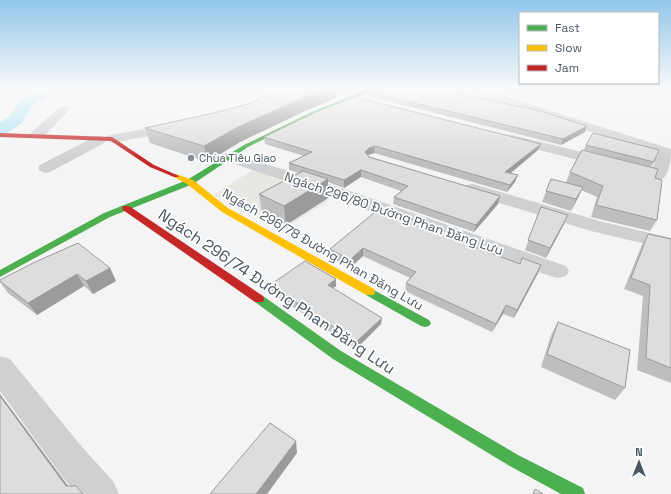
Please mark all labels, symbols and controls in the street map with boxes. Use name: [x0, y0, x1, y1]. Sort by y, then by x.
legend: [519, 12, 659, 84]
text: Fast: [555, 20, 580, 36]
text: Slow: [555, 40, 582, 56]
text: Jam: [555, 60, 579, 76]
place label: Chùa Tiêu Giao: [199, 151, 277, 165]
marker: Chùa Tiêu Giao: [186, 153, 196, 163]
street label: Ngách 296/80 Đường Phan Đăng Lưu: [282, 168, 505, 259]
street label: Ngách 296/78 Đường Phan Đăng Lưu: [219, 185, 426, 314]
street label: Ngách 296/74 Đường Phan Đăng Lưu: [154, 204, 399, 379]
north arrow: [619, 442, 659, 482]
text: N: [635, 445, 643, 459]

